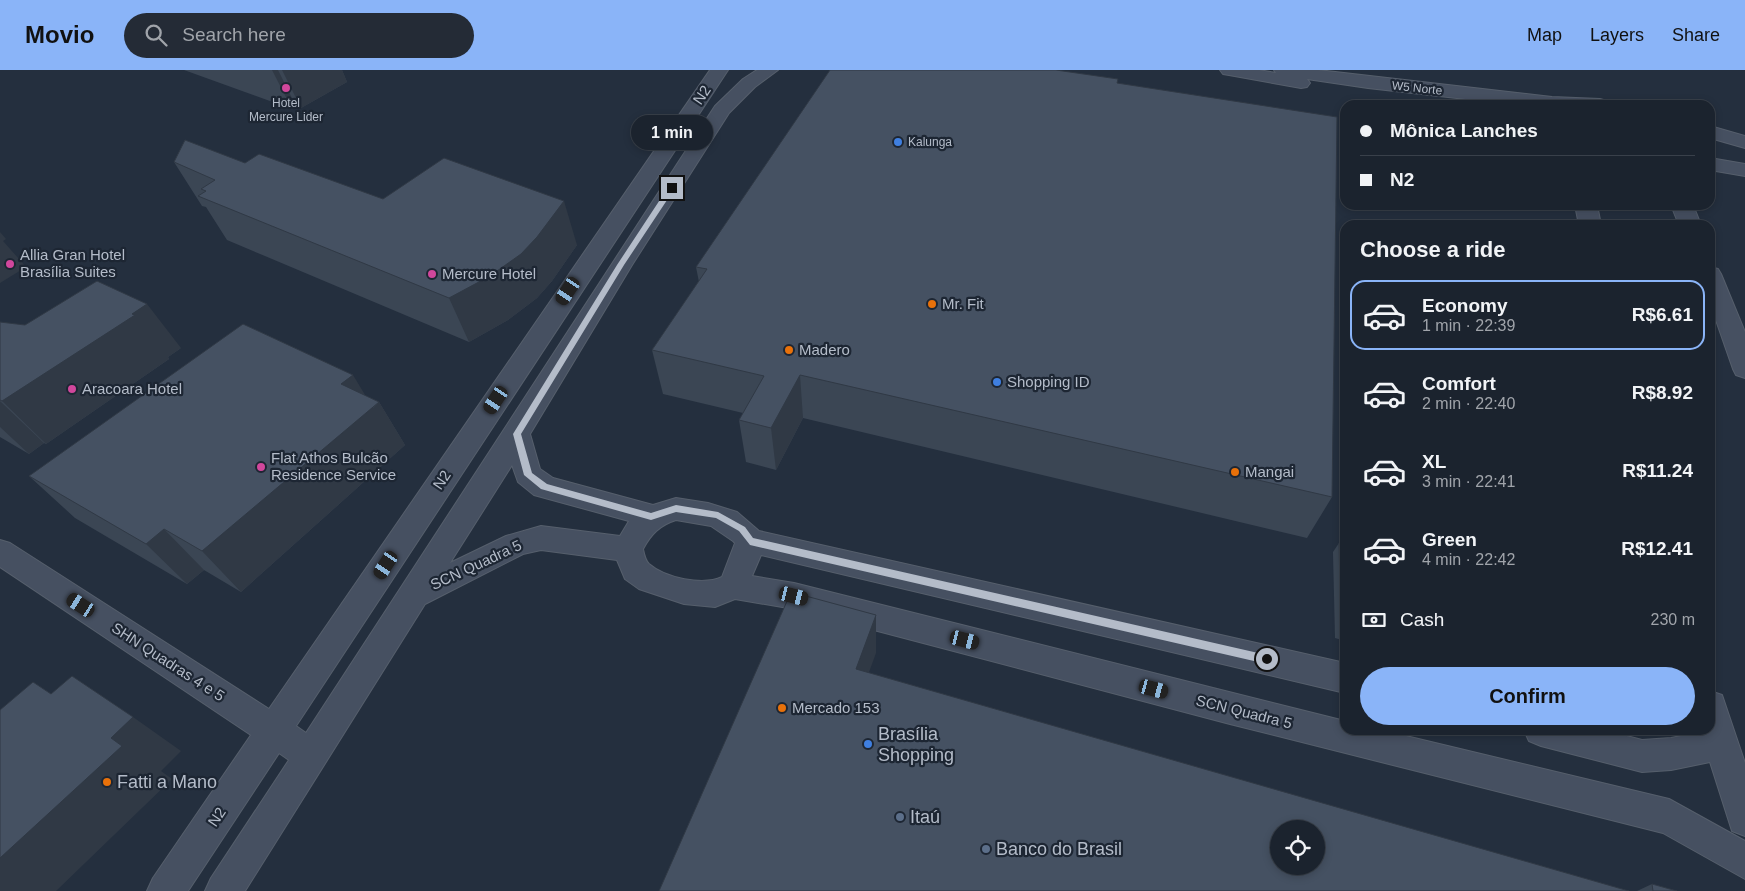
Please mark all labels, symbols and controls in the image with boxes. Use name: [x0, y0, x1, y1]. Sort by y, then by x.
search box: [124, 13, 474, 58]
text: Movio: [25, 21, 94, 48]
icon: search: [142, 21, 170, 49]
text: Search here: [182, 24, 286, 45]
text: Map: [1527, 25, 1562, 45]
text: Layers: [1590, 25, 1644, 45]
text: Share: [1672, 25, 1720, 45]
street label: W5 Norte: [1391, 78, 1443, 98]
marker: Hotel Mercure Lider: [280, 82, 292, 94]
street label: N2: [689, 82, 714, 107]
place label: Hotel Mercure Lider: [249, 96, 323, 124]
callout: 1 min: [631, 116, 713, 150]
text: Mônica Lanches: [1390, 120, 1538, 141]
text: 1 min: [651, 124, 693, 141]
place label: Kalunga: [908, 135, 952, 149]
marker: Kalunga: [892, 136, 904, 148]
text: N2: [1390, 169, 1414, 190]
route end: [661, 177, 683, 199]
text: Choose a ride: [1360, 237, 1505, 262]
place label: Allia Gran Hotel Brasília Suites: [20, 246, 125, 280]
marker: Allia Gran Hotel Brasília Suites: [4, 258, 16, 270]
place label: Mercure Hotel: [442, 265, 536, 282]
marker: Mercure Hotel: [426, 268, 438, 280]
car: [553, 274, 582, 308]
icon: car: [1362, 293, 1407, 338]
place label: Mr. Fit: [942, 295, 984, 312]
text: Economy: [1422, 295, 1508, 316]
marker: Mr. Fit: [926, 298, 938, 310]
text: R$6.61: [1632, 304, 1693, 325]
text: 1 min · 22:39: [1422, 317, 1515, 334]
place label: Madero: [799, 341, 850, 358]
marker: Madero: [783, 344, 795, 356]
icon: car: [1362, 371, 1407, 416]
place label: Shopping ID: [1007, 373, 1090, 390]
text: Comfort: [1422, 373, 1496, 394]
marker: Shopping ID: [991, 376, 1003, 388]
place label: Aracoara Hotel: [82, 380, 182, 397]
text: R$8.92: [1632, 382, 1693, 403]
marker: Aracoara Hotel: [66, 383, 78, 395]
car: [481, 383, 510, 417]
text: 2 min · 22:40: [1422, 395, 1515, 412]
place label: Flat Athos Bulcão Residence Service: [271, 449, 396, 483]
icon: car: [1362, 449, 1407, 494]
text: XL: [1422, 451, 1446, 472]
text: R$11.24: [1622, 460, 1693, 481]
marker: Flat Athos Bulcão Residence Service: [255, 461, 267, 473]
place label: Mangai: [1245, 463, 1294, 480]
marker: Mangai: [1229, 466, 1241, 478]
street label: N2: [429, 467, 454, 492]
text: 3 min · 22:41: [1422, 473, 1515, 490]
icon: car: [1362, 527, 1407, 572]
text: Green: [1422, 529, 1477, 550]
street label: SCN Quadra 5: [428, 536, 524, 593]
text: R$12.41: [1621, 538, 1693, 559]
car: [371, 548, 400, 582]
text: 4 min · 22:42: [1422, 551, 1515, 568]
car: [777, 585, 810, 607]
car: [64, 591, 97, 619]
icon: cash: [1360, 606, 1388, 634]
text: Cash: [1400, 609, 1444, 630]
text: 230 m: [1651, 611, 1695, 628]
street label: SHN Quadras 4 e 5: [109, 619, 228, 704]
car: [948, 629, 981, 651]
route start: [1256, 648, 1278, 670]
button: Confirm: [1360, 667, 1695, 725]
car: [1137, 678, 1170, 700]
street label: SCN Quadra 5: [1194, 691, 1294, 732]
place label: Mercado 153: [792, 699, 880, 716]
marker: Mercado 153: [776, 702, 788, 714]
place label: Brasília Shopping: [878, 724, 954, 765]
marker: Brasília Shopping: [862, 738, 874, 750]
place label: Fatti a Mano: [117, 772, 217, 792]
marker: Fatti a Mano: [101, 776, 113, 788]
street label: N2: [204, 804, 229, 829]
place label: Itaú: [910, 807, 940, 827]
marker: Itaú: [894, 811, 906, 823]
map controls: [1270, 820, 1325, 875]
button: locate: [1270, 820, 1325, 875]
place label: Banco do Brasil: [996, 839, 1122, 859]
marker: Banco do Brasil: [980, 843, 992, 855]

